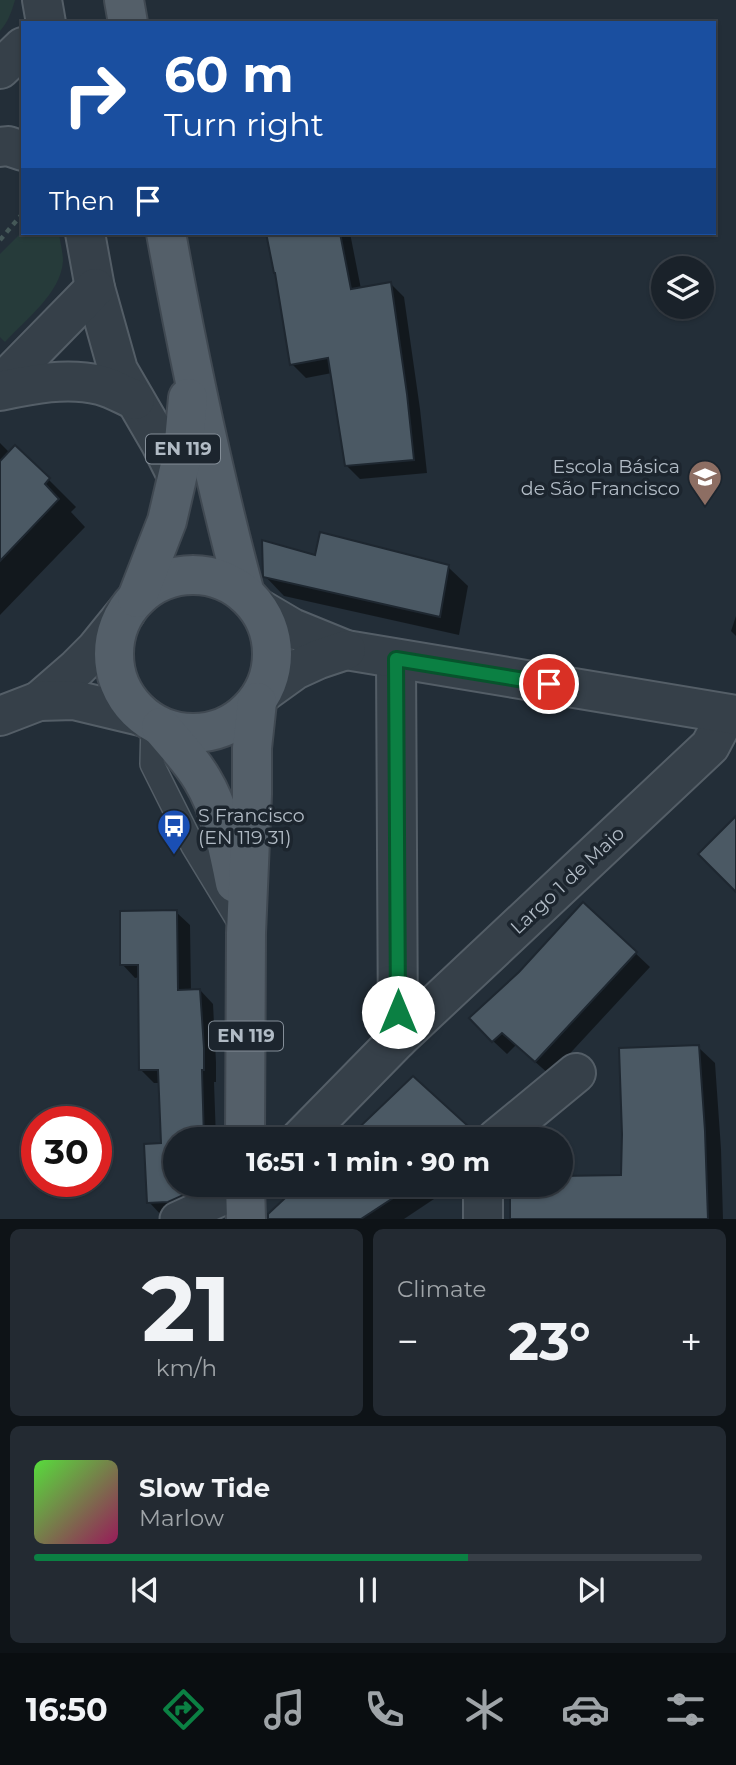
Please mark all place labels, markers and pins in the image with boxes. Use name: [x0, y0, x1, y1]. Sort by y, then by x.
place label: Escola Básica de São Francisco: [521, 455, 680, 500]
school or university icon: Escola Básica de São Francisco: [686, 458, 724, 507]
pin: [519, 654, 579, 714]
place label: S Francisco (EN 119 31): [198, 804, 305, 849]
bus stop icon: S Francisco (EN 119 31): [155, 807, 193, 856]

